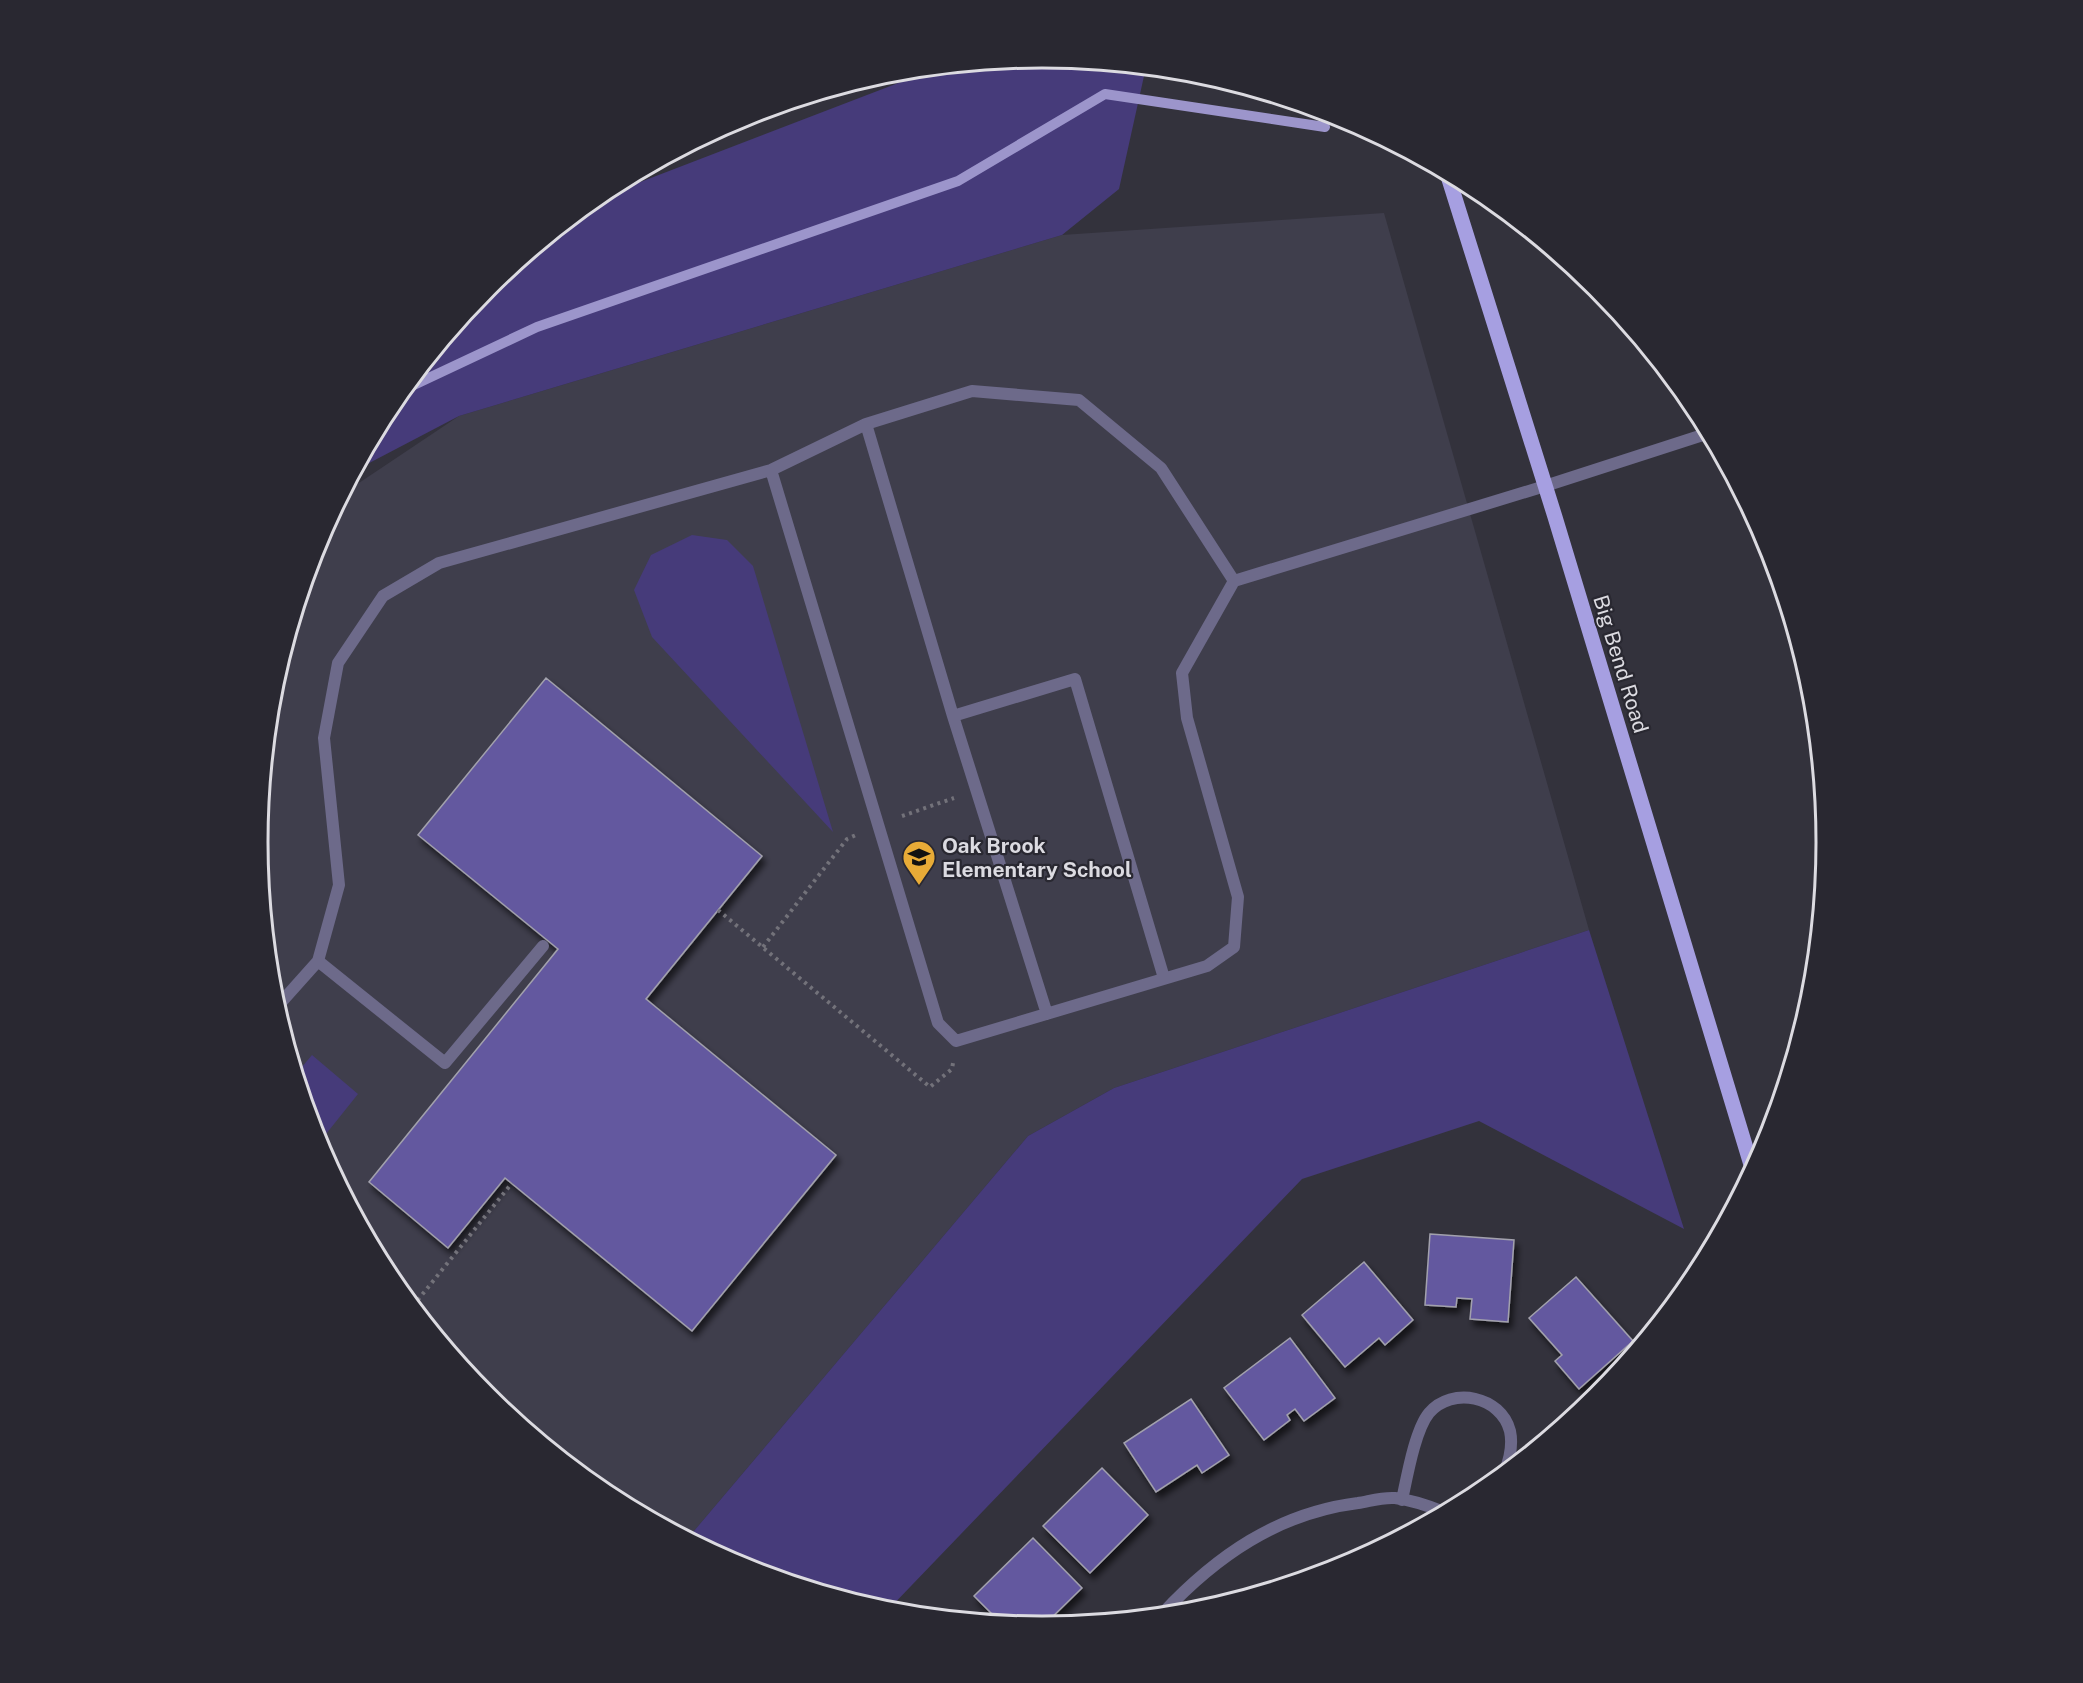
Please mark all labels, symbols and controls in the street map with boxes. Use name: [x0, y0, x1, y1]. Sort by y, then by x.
street label: Big Bend Road: [1588, 592, 1654, 736]
place label: Oak Brook Elementary School: [942, 833, 1132, 882]
school or university icon: Oak Brook Elementary School: [901, 839, 937, 886]

